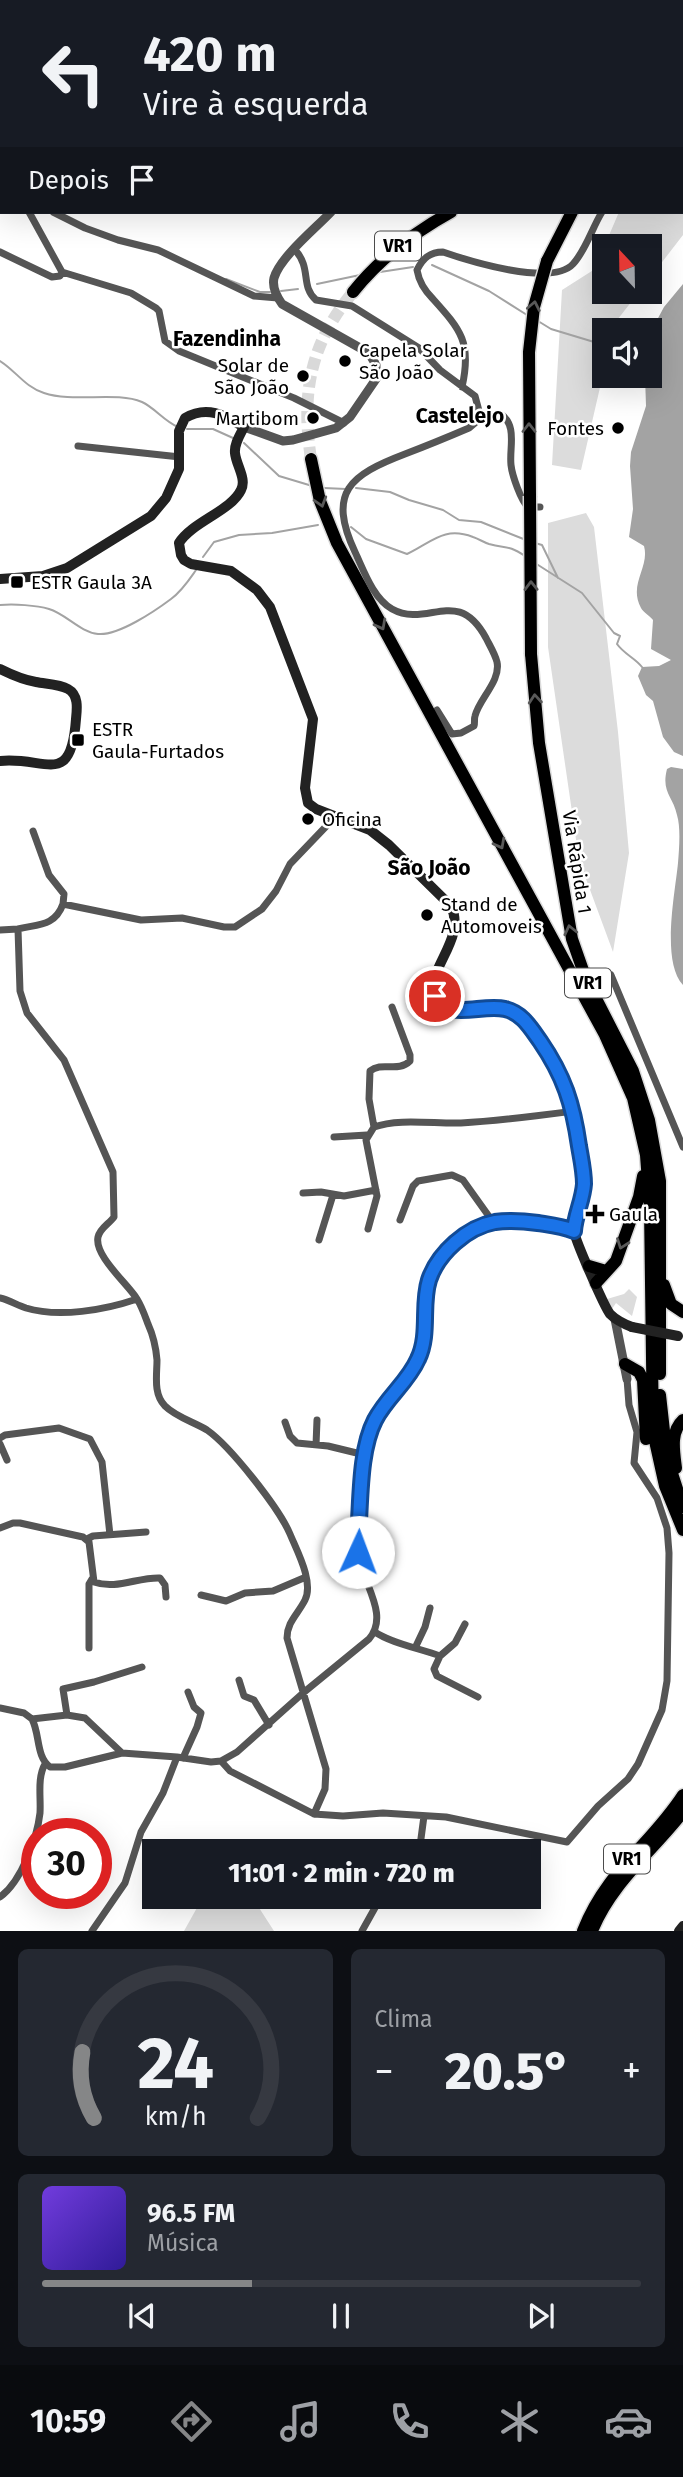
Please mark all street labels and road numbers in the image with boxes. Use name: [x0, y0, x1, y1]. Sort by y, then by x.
road number: VR1: [375, 232, 421, 260]
street label: Via Rápida 1: [557, 809, 597, 915]
road number: VR1: [565, 968, 611, 998]
road number: VR1: [604, 1844, 650, 1873]

